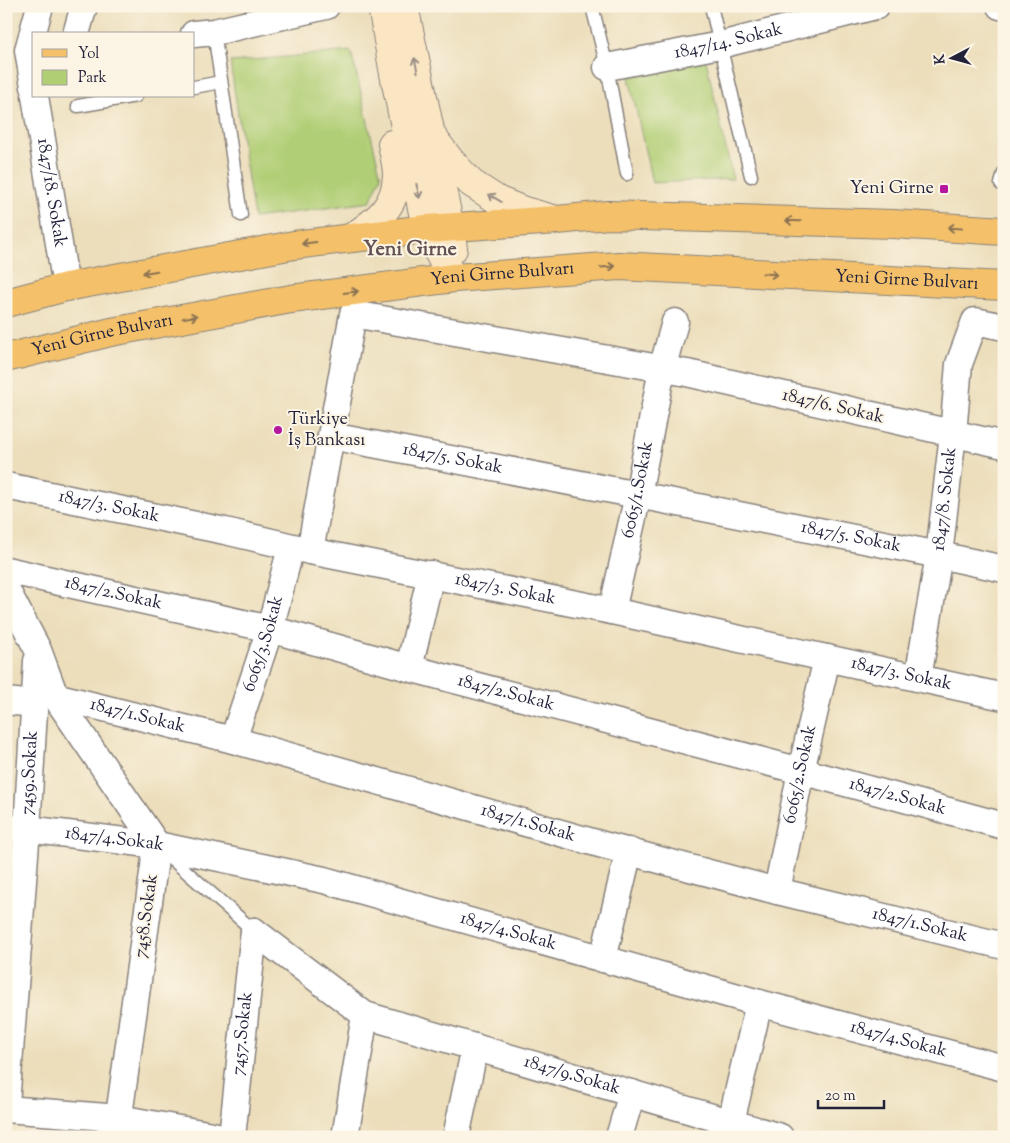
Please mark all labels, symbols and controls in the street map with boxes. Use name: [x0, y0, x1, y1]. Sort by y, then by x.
street label: 1847/14. Sokak: [672, 17, 786, 67]
legend: [32, 32, 195, 98]
north arrow: [928, 32, 978, 82]
text: Yol: [78, 44, 100, 65]
text: K: [930, 52, 952, 65]
one-way arrow: [411, 57, 421, 73]
text: Park: [78, 68, 107, 89]
street label: 1847/18. Sokak: [29, 136, 72, 249]
place label: Yeni Girne: [850, 176, 934, 202]
one-way arrow: [414, 183, 423, 199]
marker: Yeni Girne: [938, 183, 950, 195]
one-way arrow: [488, 193, 502, 203]
one-way arrow: [785, 216, 801, 226]
one-way arrow: [947, 223, 963, 232]
district label: Yeni Girne: [363, 236, 457, 265]
one-way arrow: [302, 238, 318, 248]
street label: Yeni Girne Bulvarı: [429, 256, 575, 294]
one-way arrow: [599, 262, 615, 271]
street label: Yeni Girne Bulvarı: [834, 264, 979, 298]
one-way arrow: [142, 267, 158, 277]
one-way arrow: [762, 269, 778, 278]
one-way arrow: [343, 287, 359, 297]
street label: Yeni Girne Bulvarı: [29, 308, 175, 364]
one-way arrow: [182, 312, 198, 322]
street label: 1847/6. Sokak: [779, 383, 887, 431]
place label: Türkiye İş Bankası: [288, 407, 365, 454]
marker: Türkiye İş Bankası: [272, 424, 284, 436]
street label: 1847/5. Sokak: [400, 437, 505, 482]
street label: 6065/1.Sokak: [616, 439, 661, 541]
street label: 1847/8. Sokak: [927, 446, 964, 553]
street label: 1847/3. Sokak: [56, 484, 162, 530]
street label: 1847/5. Sokak: [799, 515, 904, 560]
street label: 1847/3. Sokak: [452, 567, 558, 613]
street label: 1847/2.Sokak: [62, 570, 165, 618]
street label: 6065/3.Sokak: [237, 593, 291, 696]
street label: 1847/3. Sokak: [848, 651, 954, 698]
street label: 1847/2.Sokak: [454, 668, 557, 719]
street label: 1847/1.Sokak: [87, 692, 188, 741]
street label: 6065/2.Sokak: [778, 722, 824, 826]
street label: 7459.Sokak: [15, 730, 46, 816]
street label: 1847/2.Sokak: [846, 772, 949, 823]
street label: 1847/1.Sokak: [478, 798, 579, 850]
street label: 1847/4.Sokak: [63, 821, 166, 859]
street label: 7458.Sokak: [128, 872, 166, 960]
street label: 1847/1.Sokak: [870, 902, 971, 950]
street label: 1847/4.Sokak: [457, 906, 560, 958]
street label: 7457.Sokak: [226, 990, 260, 1077]
street label: 1847/4.Sokak: [847, 1015, 950, 1065]
street label: 1847/9.Sokak: [521, 1049, 624, 1102]
scale bar: [818, 1078, 884, 1110]
text: 20 m: [825, 1086, 856, 1107]

